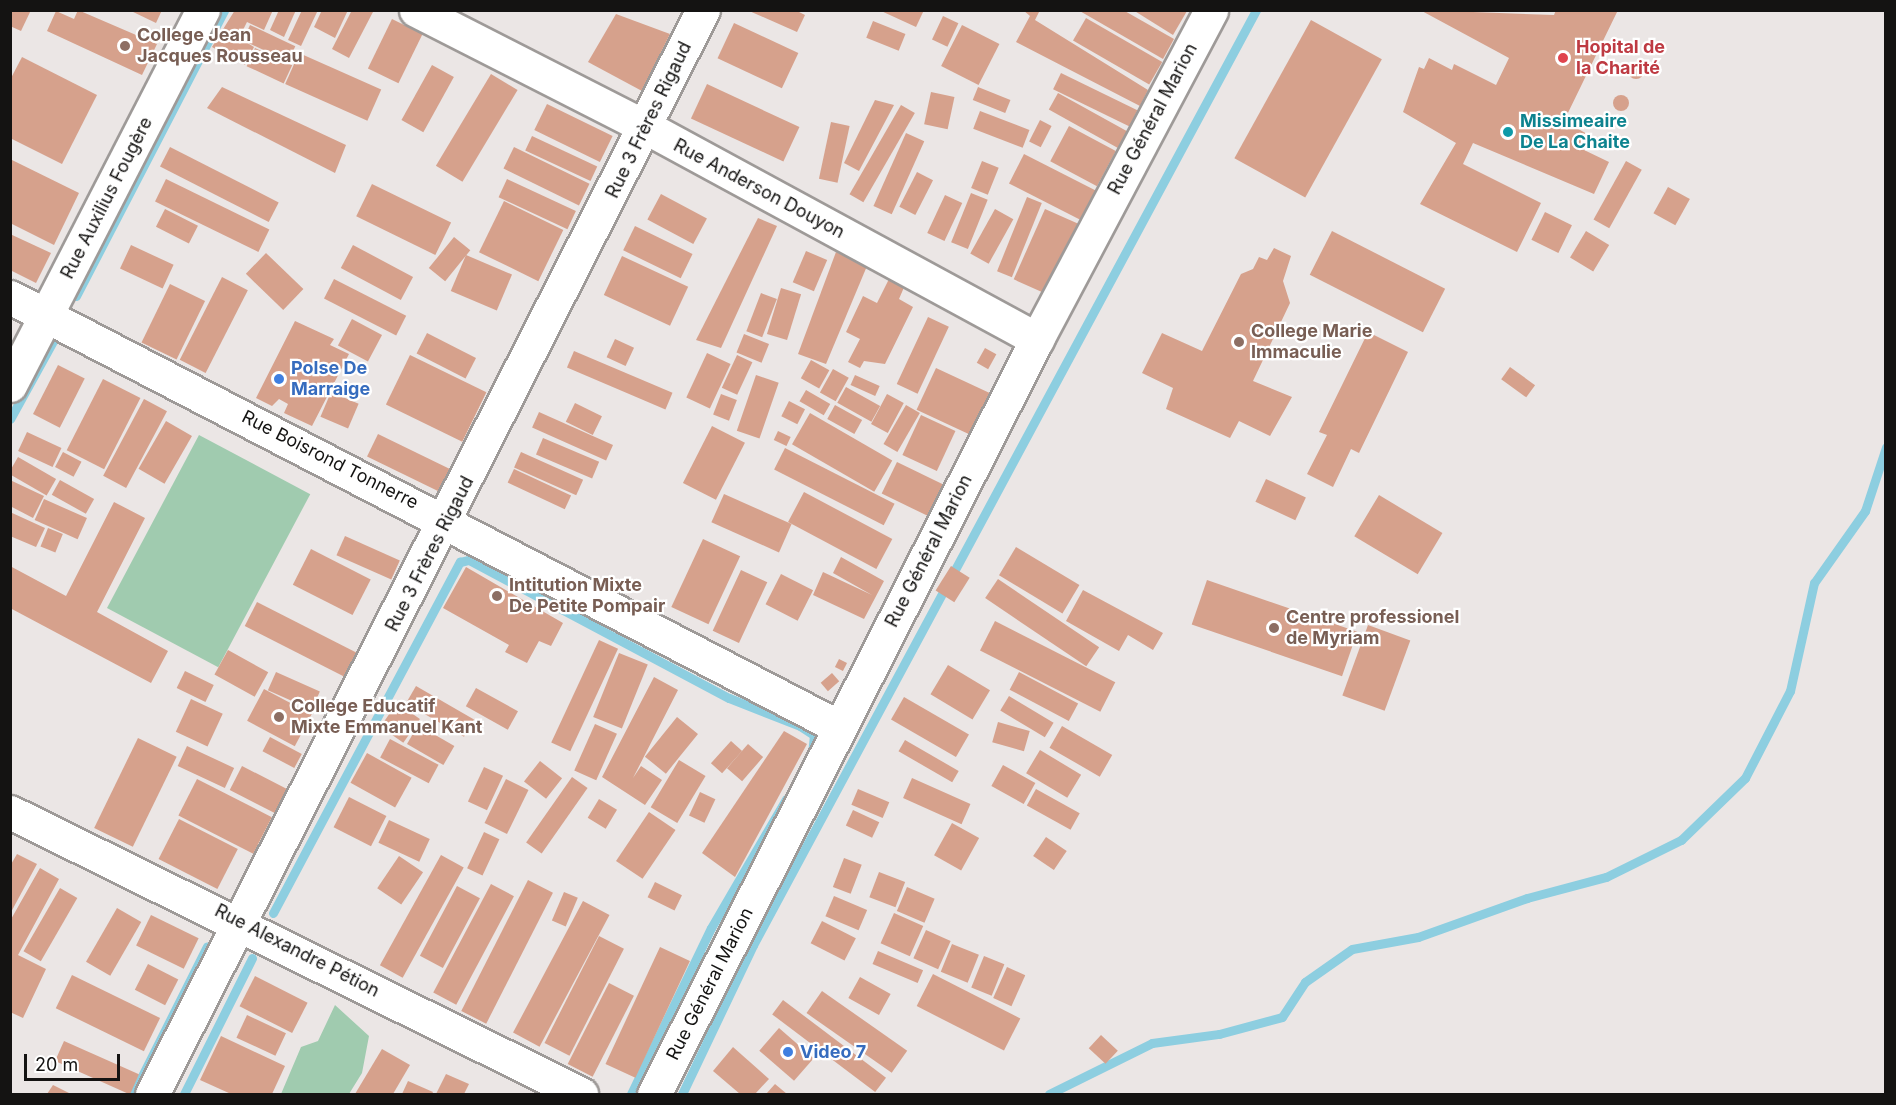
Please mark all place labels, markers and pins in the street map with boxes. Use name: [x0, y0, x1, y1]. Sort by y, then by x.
place label: College Jean Jacques Rousseau: [137, 25, 303, 68]
place label: Hopital de la Charité: [1576, 37, 1665, 80]
marker: College Jean Jacques Rousseau: [118, 39, 132, 53]
marker: Hopital de la Charité: [1554, 49, 1572, 67]
place label: Missimeaire De La Chaite: [1520, 111, 1630, 154]
marker: Missimeaire De La Chaite: [1501, 125, 1515, 139]
place label: College Marie Immaculie: [1251, 321, 1372, 364]
marker: College Marie Immaculie: [1232, 335, 1246, 349]
place label: Polse De Marraige: [291, 358, 370, 400]
marker: Polse De Marraige: [272, 372, 286, 386]
place label: Intitution Mixte De Petite Pompair: [509, 575, 665, 618]
marker: Intitution Mixte De Petite Pompair: [490, 589, 504, 603]
place label: Centre professionel de Myriam: [1286, 607, 1459, 650]
marker: Centre professionel de Myriam: [1267, 621, 1281, 635]
place label: College Educatif Mixte Emmanuel Kant: [291, 696, 482, 738]
marker: College Educatif Mixte Emmanuel Kant: [272, 710, 286, 724]
place label: Video 7: [800, 1041, 866, 1063]
marker: Video 7: [781, 1045, 795, 1059]

